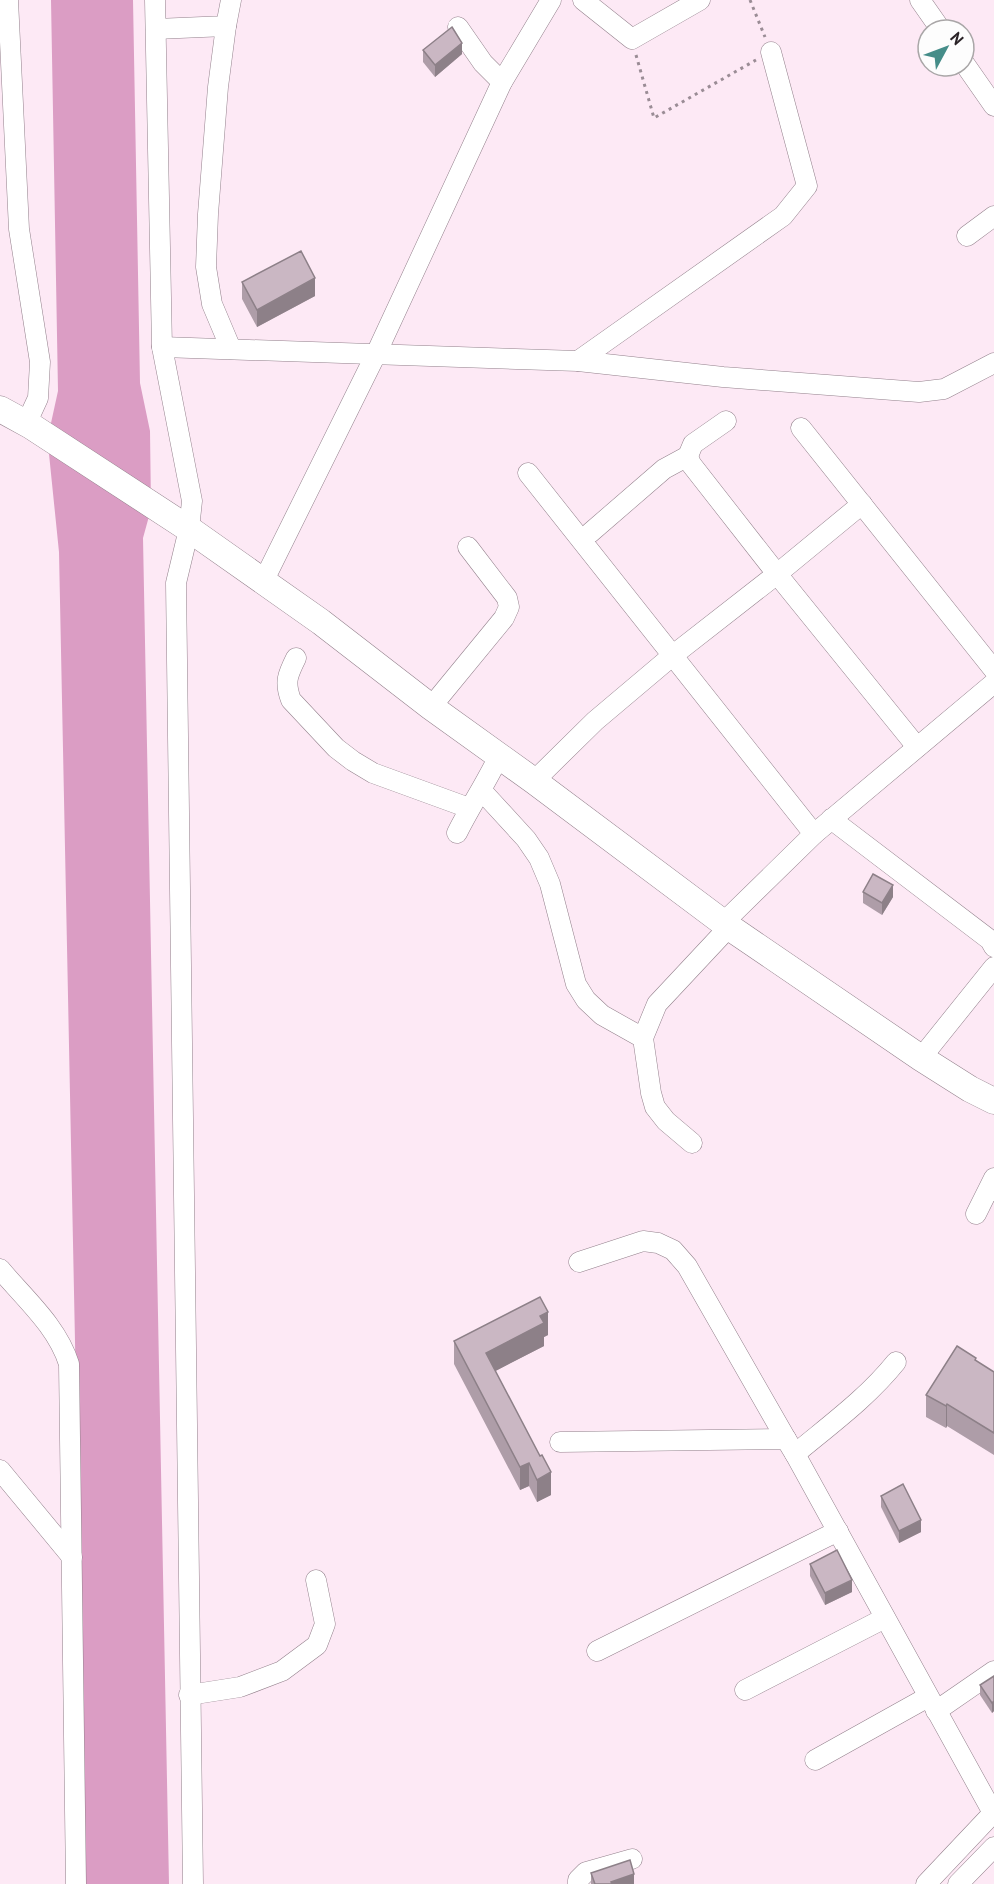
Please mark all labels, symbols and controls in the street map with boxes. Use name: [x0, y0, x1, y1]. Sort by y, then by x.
north arrow: [916, 18, 976, 78]
text: N: [946, 28, 968, 49]

